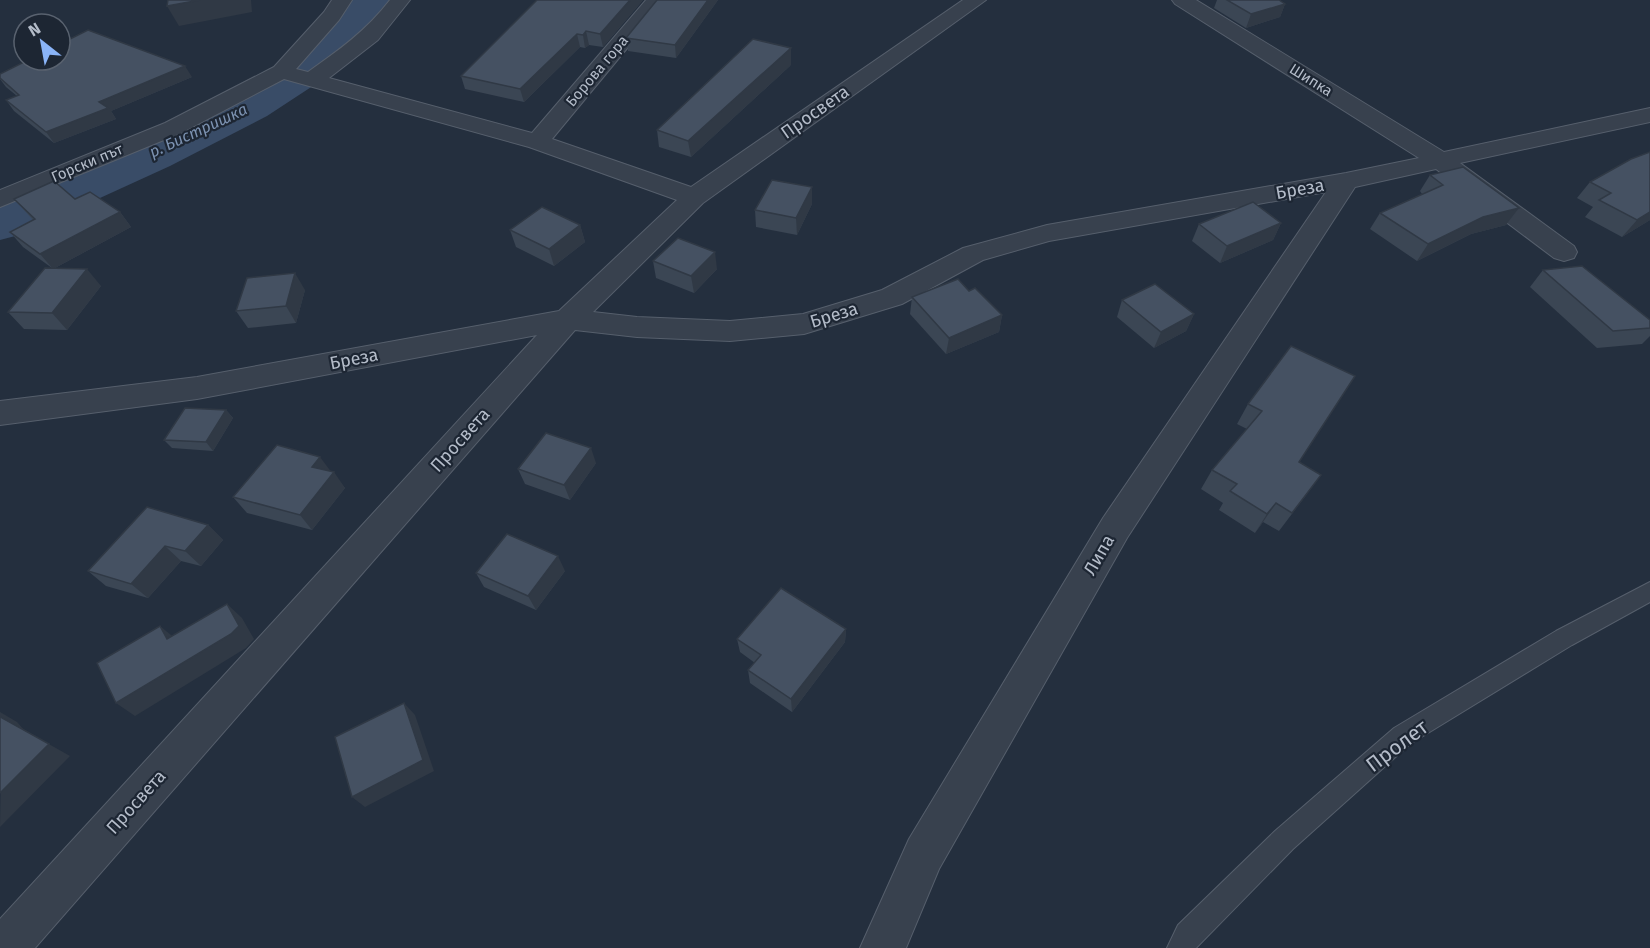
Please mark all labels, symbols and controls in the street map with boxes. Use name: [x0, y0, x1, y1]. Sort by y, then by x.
north arrow: [12, 12, 72, 72]
text: N: [25, 19, 44, 40]
street label: Борова гора: [562, 32, 632, 110]
street label: Шипка: [1286, 60, 1336, 100]
street label: Просвета: [777, 80, 853, 144]
water label: р. Бистришка: [146, 99, 250, 161]
street label: Горски път: [49, 140, 126, 186]
street label: Бреза: [1274, 174, 1326, 204]
street label: Бреза: [807, 297, 861, 333]
street label: Бреза: [328, 344, 380, 374]
street label: Просвета: [426, 403, 494, 477]
street label: Липа: [1079, 531, 1119, 579]
street label: Пролет: [1361, 714, 1434, 778]
street label: Просвета: [102, 765, 170, 839]

